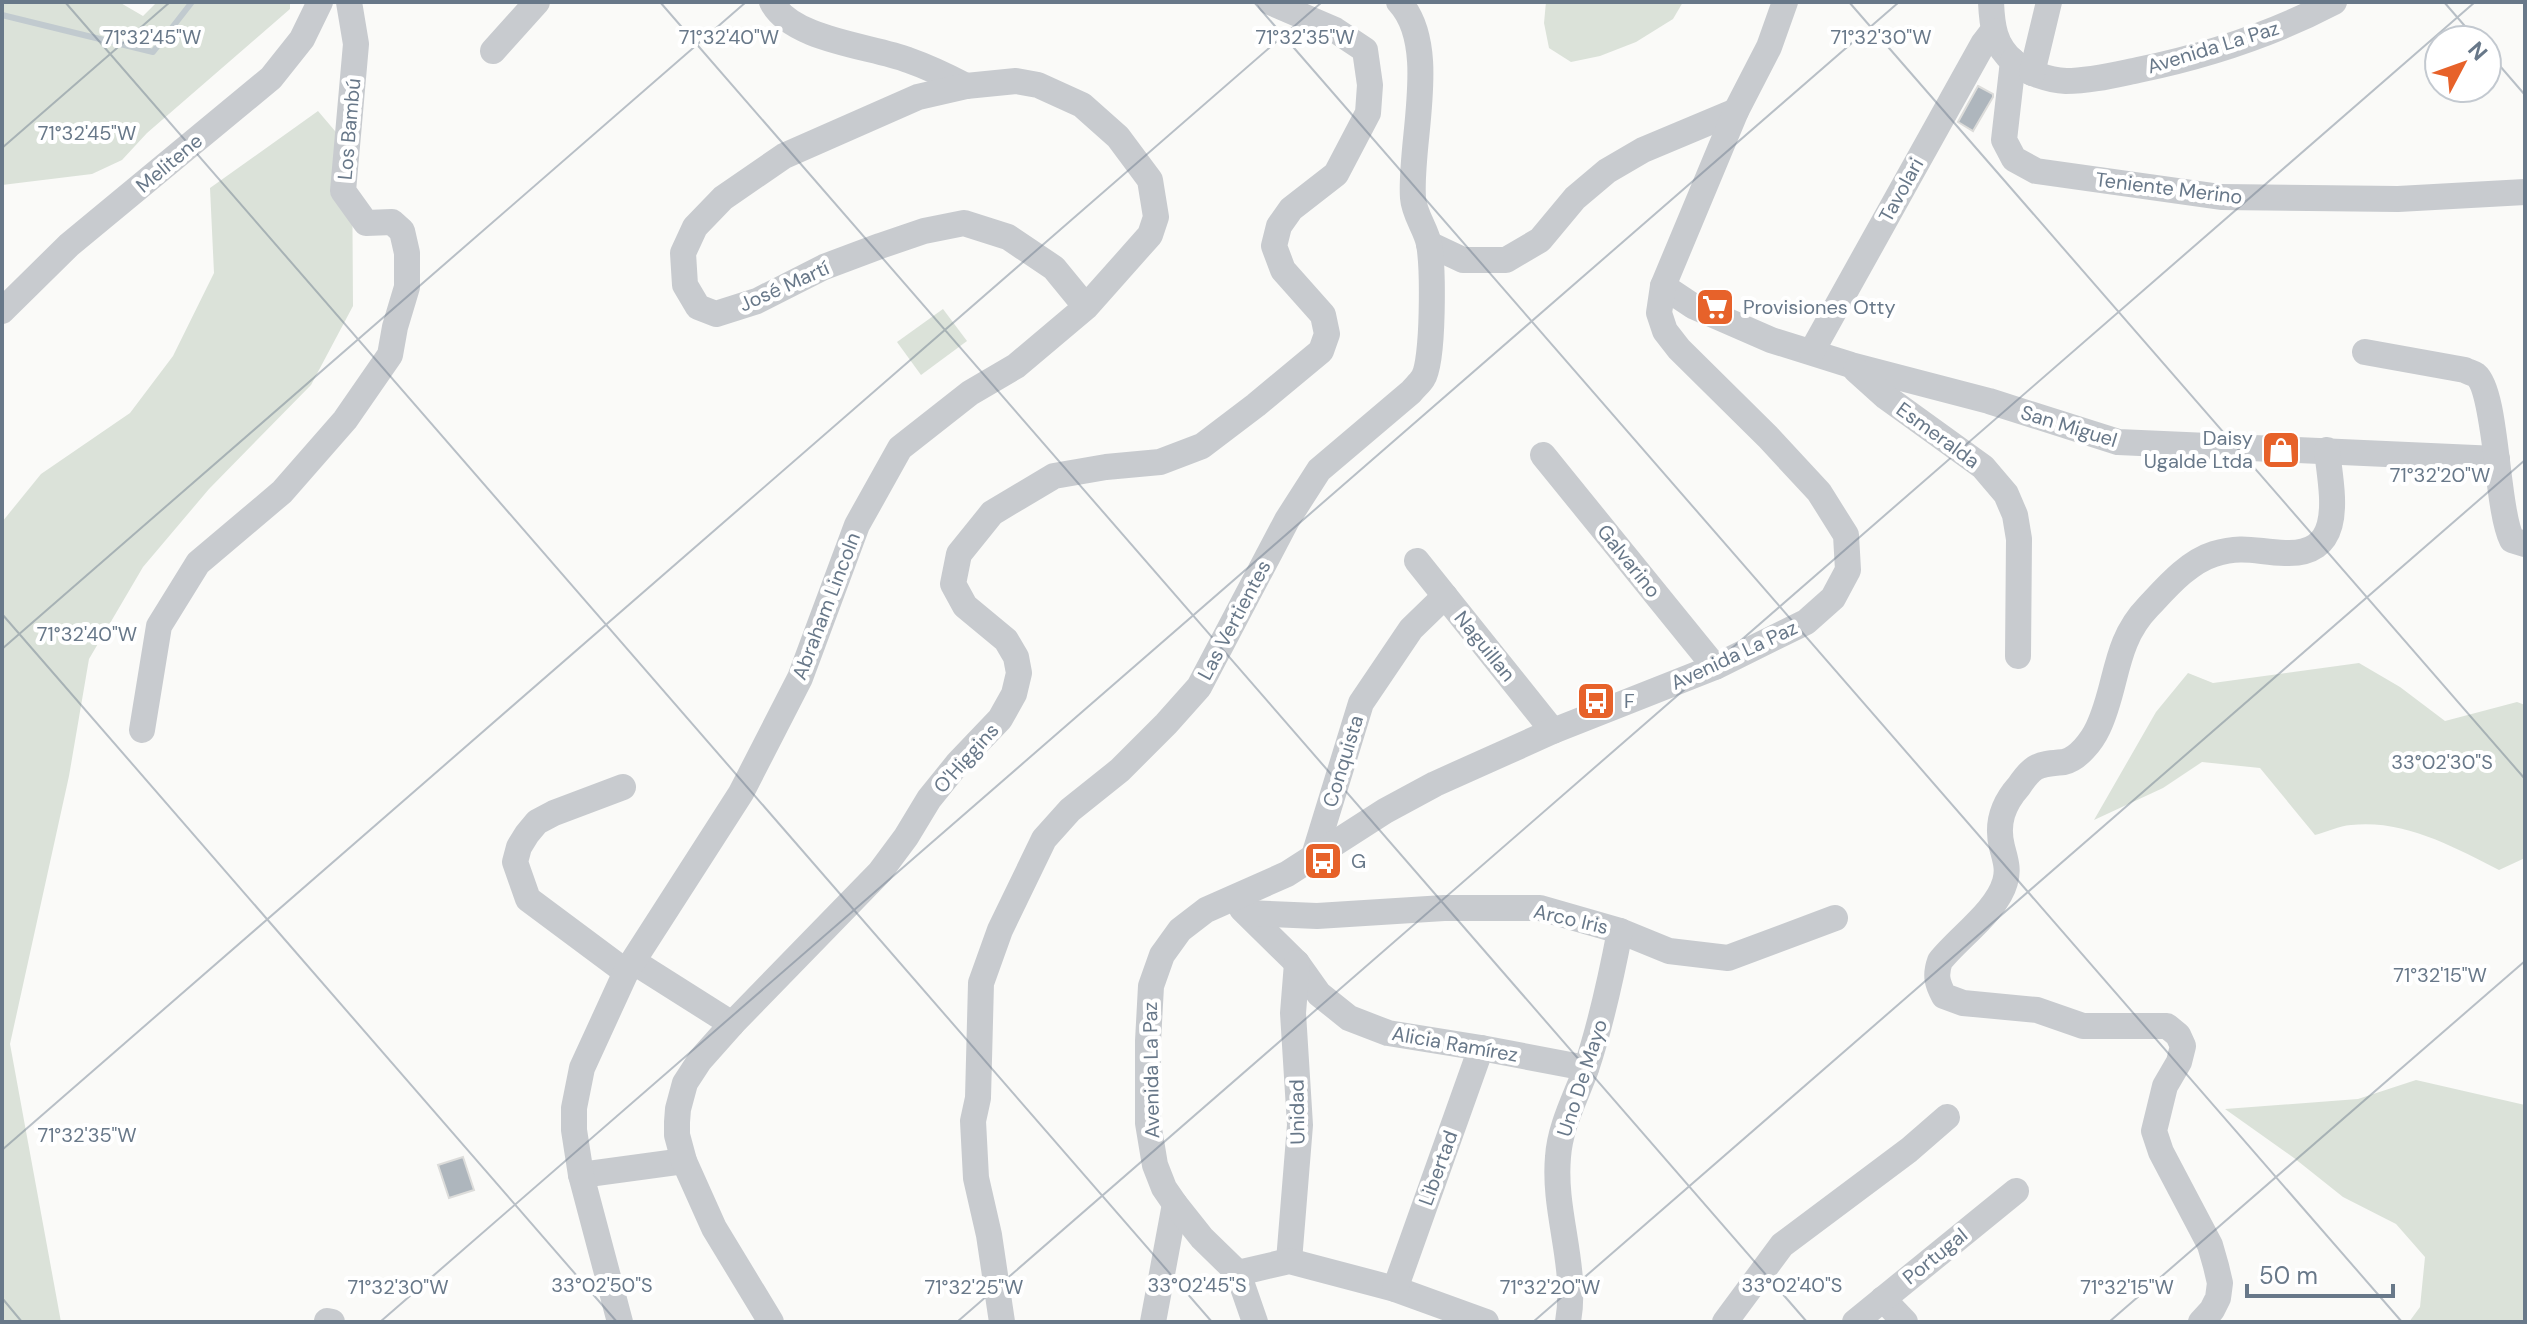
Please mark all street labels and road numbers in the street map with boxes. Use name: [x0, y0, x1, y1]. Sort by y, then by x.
street label: Avenida La Paz: [2144, 15, 2282, 79]
street label: Los Bambú: [332, 77, 366, 181]
street label: Melitene: [130, 128, 208, 198]
street label: Tavolari: [1873, 153, 1929, 227]
street label: Teniente Merino: [2094, 166, 2244, 210]
street label: José Martí: [735, 254, 834, 317]
street label: Esmeralda: [1891, 396, 1985, 474]
street label: San Miguel: [2018, 399, 2120, 453]
street label: Galvarino: [1592, 519, 1666, 603]
street label: Abraham Lincoln: [786, 529, 866, 683]
street label: Las Vertientes: [1192, 556, 1276, 684]
street label: Naguillan: [1449, 605, 1521, 687]
street label: Avenida La Paz: [1667, 614, 1801, 696]
street label: Conquista: [1317, 712, 1369, 810]
street label: O'Higgins: [928, 717, 1004, 799]
street label: Arco Iris: [1531, 898, 1611, 940]
street label: Avenida La Paz: [1137, 1001, 1165, 1139]
street label: Uno De Mayo: [1551, 1016, 1613, 1140]
street label: Alicia Ramírez: [1390, 1020, 1520, 1068]
street label: Unidad: [1283, 1079, 1311, 1145]
street label: Libertad: [1412, 1127, 1464, 1209]
street label: Portugal: [1897, 1222, 1973, 1290]

